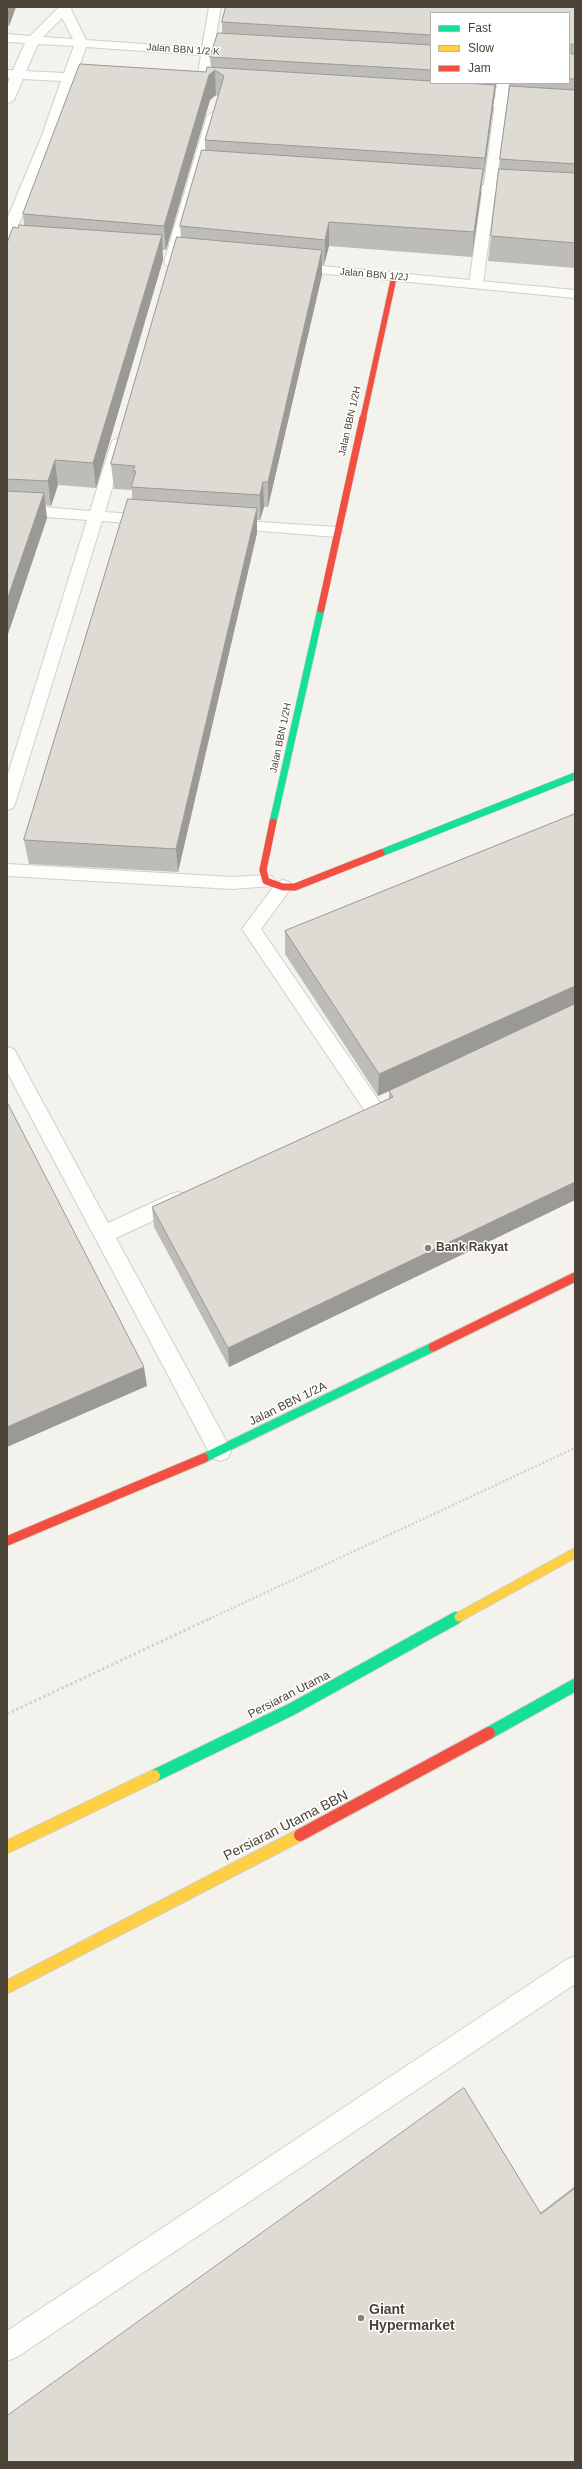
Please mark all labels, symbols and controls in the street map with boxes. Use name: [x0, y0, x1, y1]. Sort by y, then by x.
legend: [430, 12, 570, 84]
text: Fast: [468, 21, 491, 35]
street label: Jalan BBN 1/2 K: [146, 41, 220, 59]
text: Slow: [468, 41, 494, 55]
text: Jam: [468, 61, 491, 75]
street label: Jalan BBN 1/2J: [339, 266, 409, 284]
street label: Jalan BBN 1/2H: [336, 385, 364, 457]
street label: Jalan BBN 1/2H: [268, 702, 294, 774]
place label: Bank Rakyat: [436, 1241, 508, 1255]
marker: Bank Rakyat: [423, 1243, 433, 1253]
street label: Jalan BBN 1/2A: [247, 1379, 329, 1429]
street label: Persiaran Utama: [246, 1668, 332, 1722]
street label: Persiaran Utama BBN: [221, 1787, 351, 1865]
place label: Giant Hypermarket: [369, 2302, 455, 2334]
marker: Giant Hypermarket: [356, 2313, 366, 2323]

